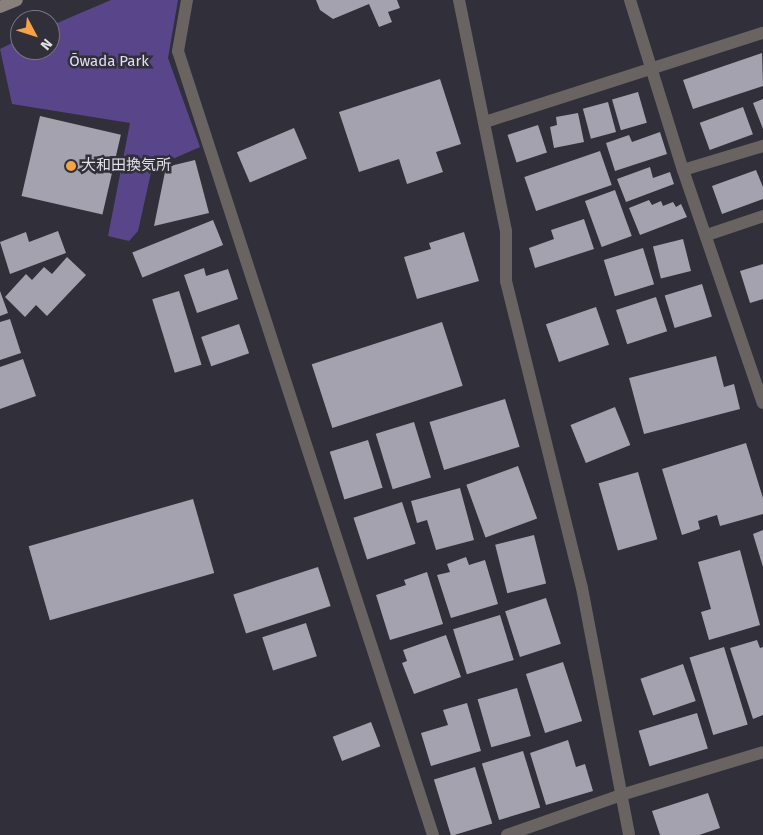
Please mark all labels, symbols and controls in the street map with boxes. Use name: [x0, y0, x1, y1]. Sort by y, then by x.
north arrow: [10, 10, 60, 60]
text: N: [37, 35, 56, 53]
park label: Ōwada Park: [69, 53, 149, 71]
place label: 大和田換気所: [81, 157, 171, 175]
marker: 大和田換気所: [65, 160, 77, 172]

